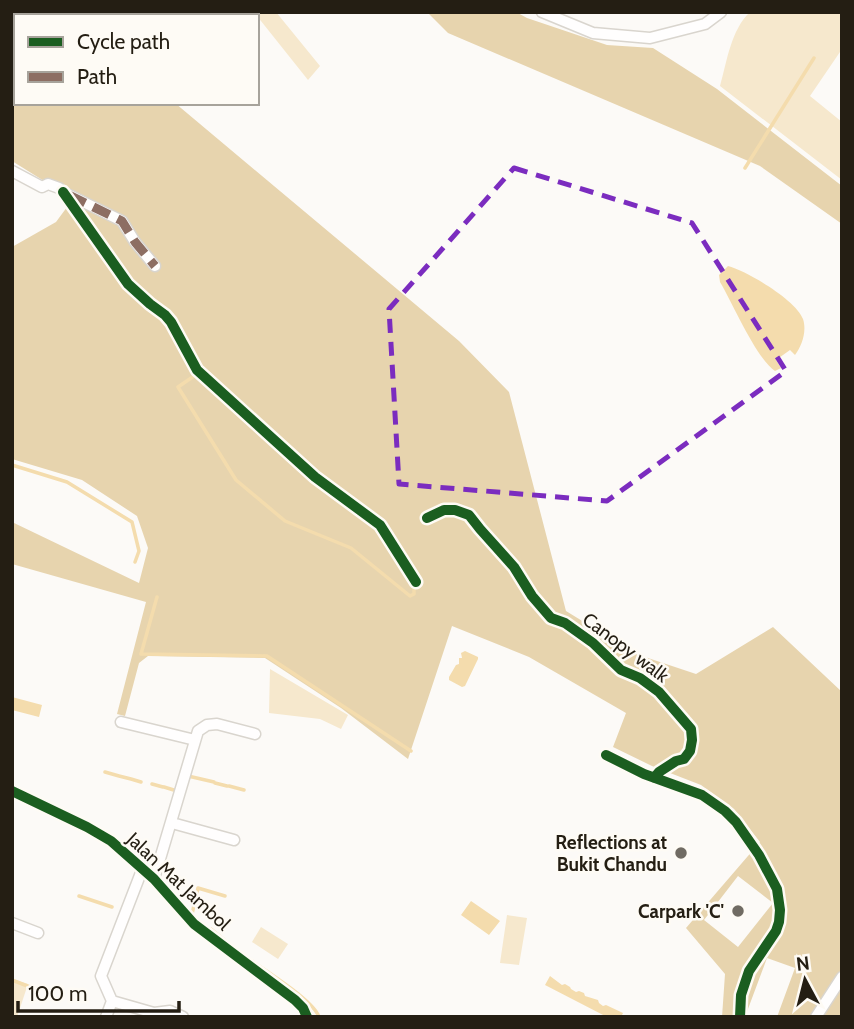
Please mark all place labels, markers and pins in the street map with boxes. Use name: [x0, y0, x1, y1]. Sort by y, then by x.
place label: Reflections at Bukit Chandu: [555, 831, 667, 876]
marker: Reflections at Bukit Chandu: [673, 845, 689, 861]
place label: Carpark 'C': [638, 900, 724, 923]
marker: Carpark 'C': [730, 903, 746, 919]

